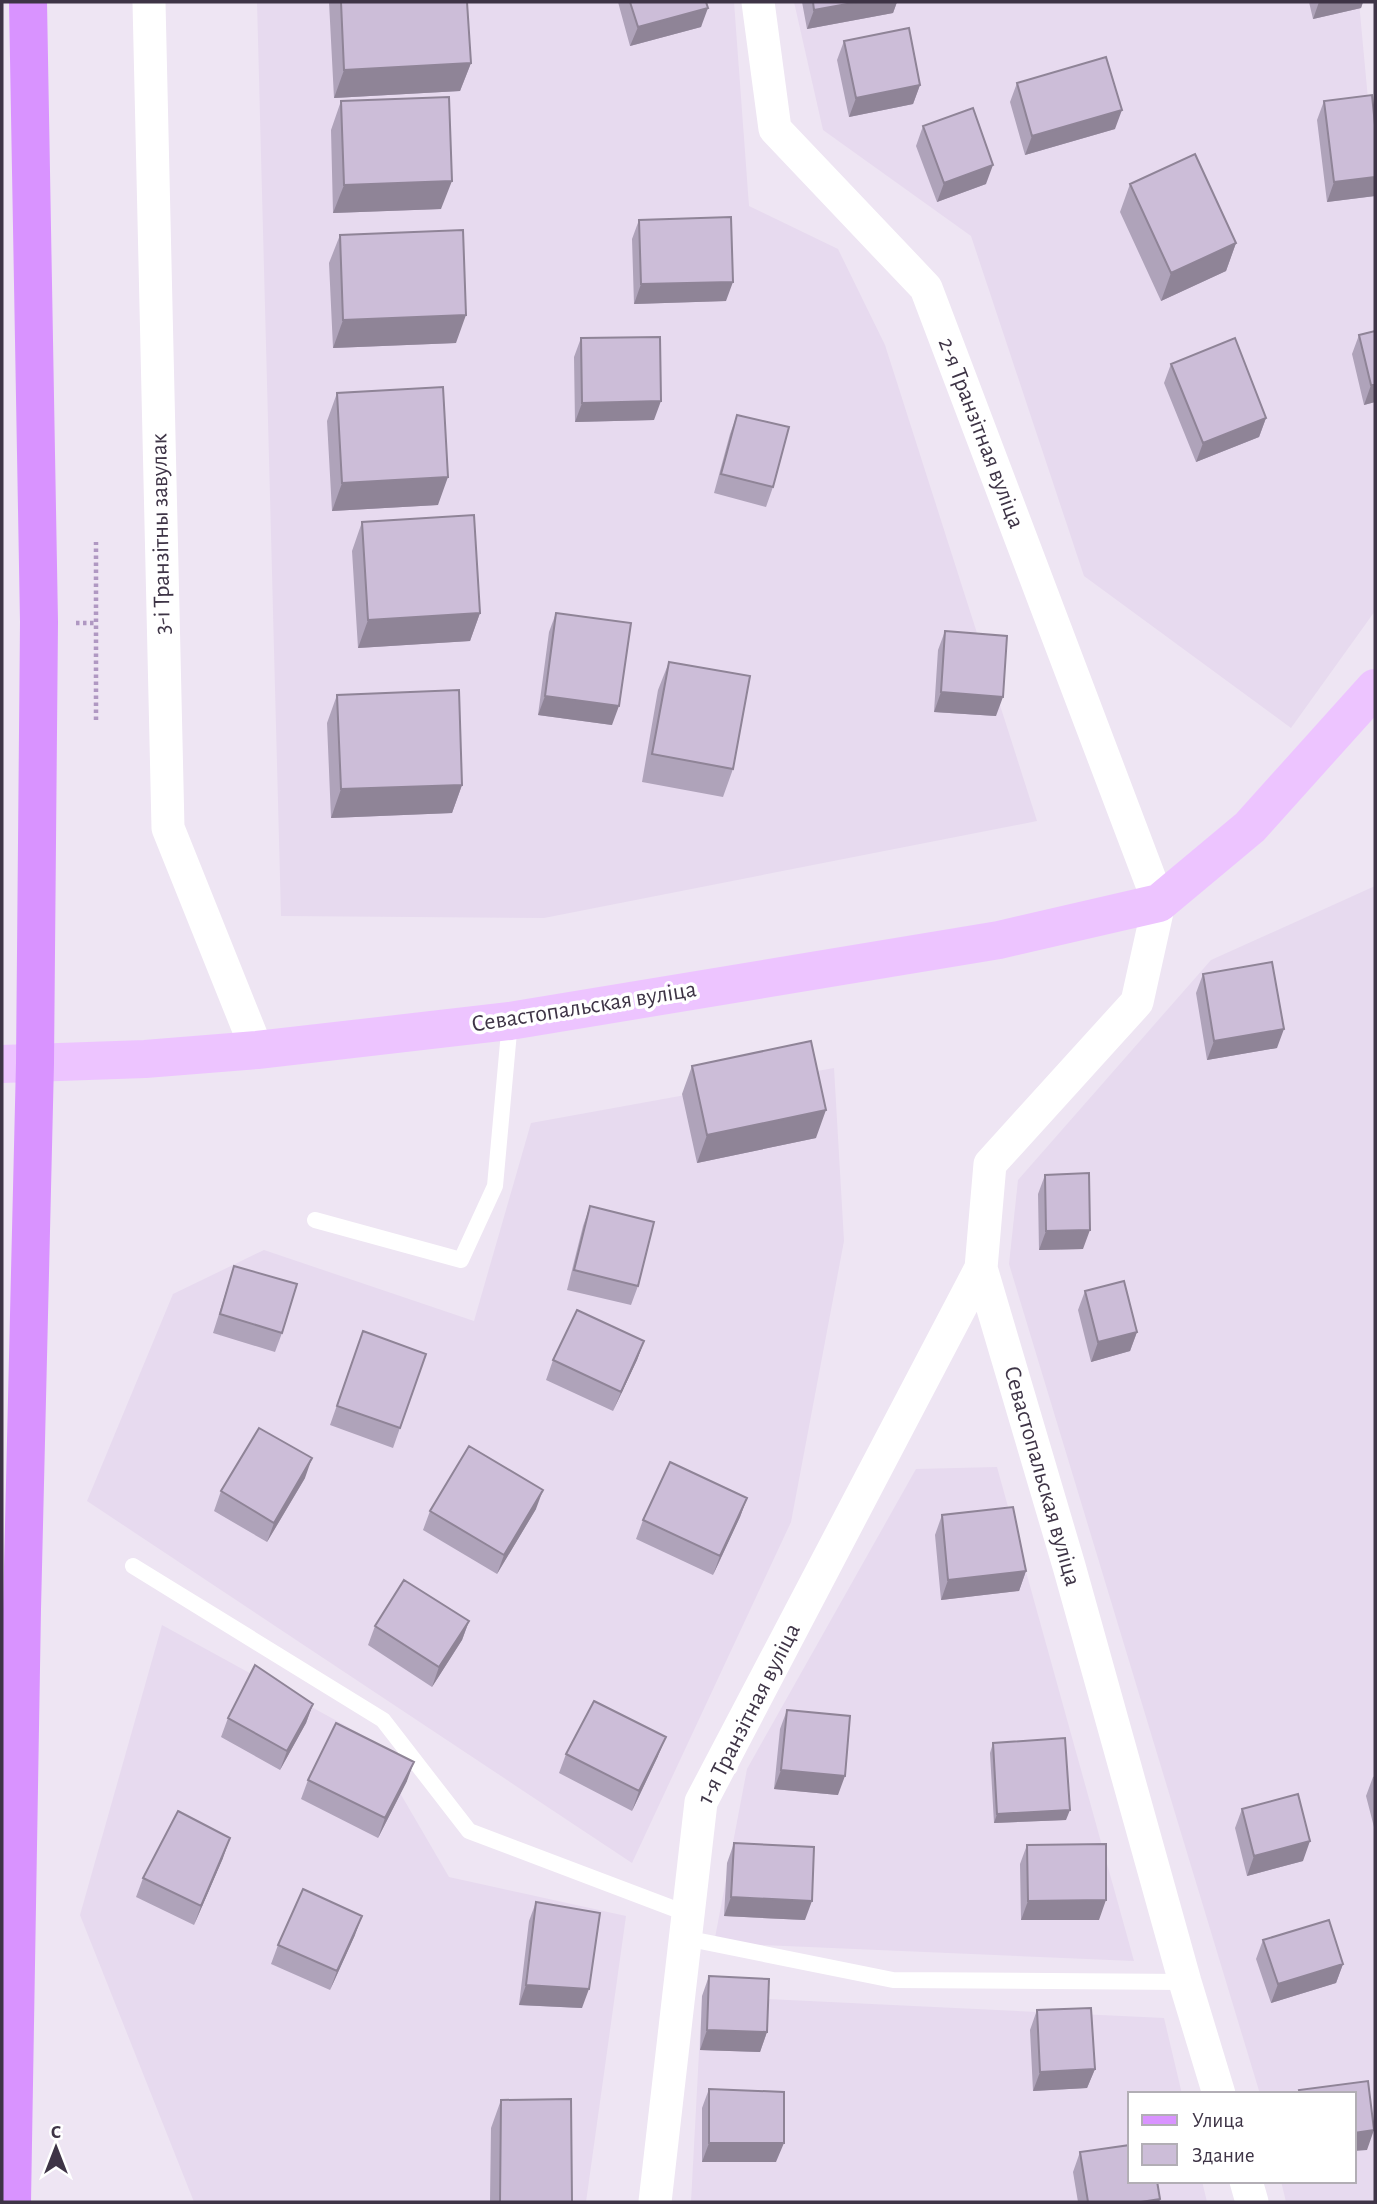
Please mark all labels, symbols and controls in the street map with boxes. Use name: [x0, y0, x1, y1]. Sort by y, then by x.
street label: 2-я Транзітная вуліца: [934, 334, 1028, 532]
street label: 3-і Транзітны завулак: [147, 433, 175, 635]
street label: Севастопальская вуліца: [470, 977, 698, 1037]
street label: Севастопальская вуліца: [999, 1363, 1085, 1589]
street label: 1-я Транзітная вуліца: [693, 1620, 805, 1808]
legend: [1128, 2092, 1356, 2183]
text: Улица: [1192, 2110, 1245, 2131]
north arrow: [21, 2113, 91, 2183]
text: С: [51, 2123, 61, 2142]
text: Здание: [1192, 2145, 1255, 2166]

